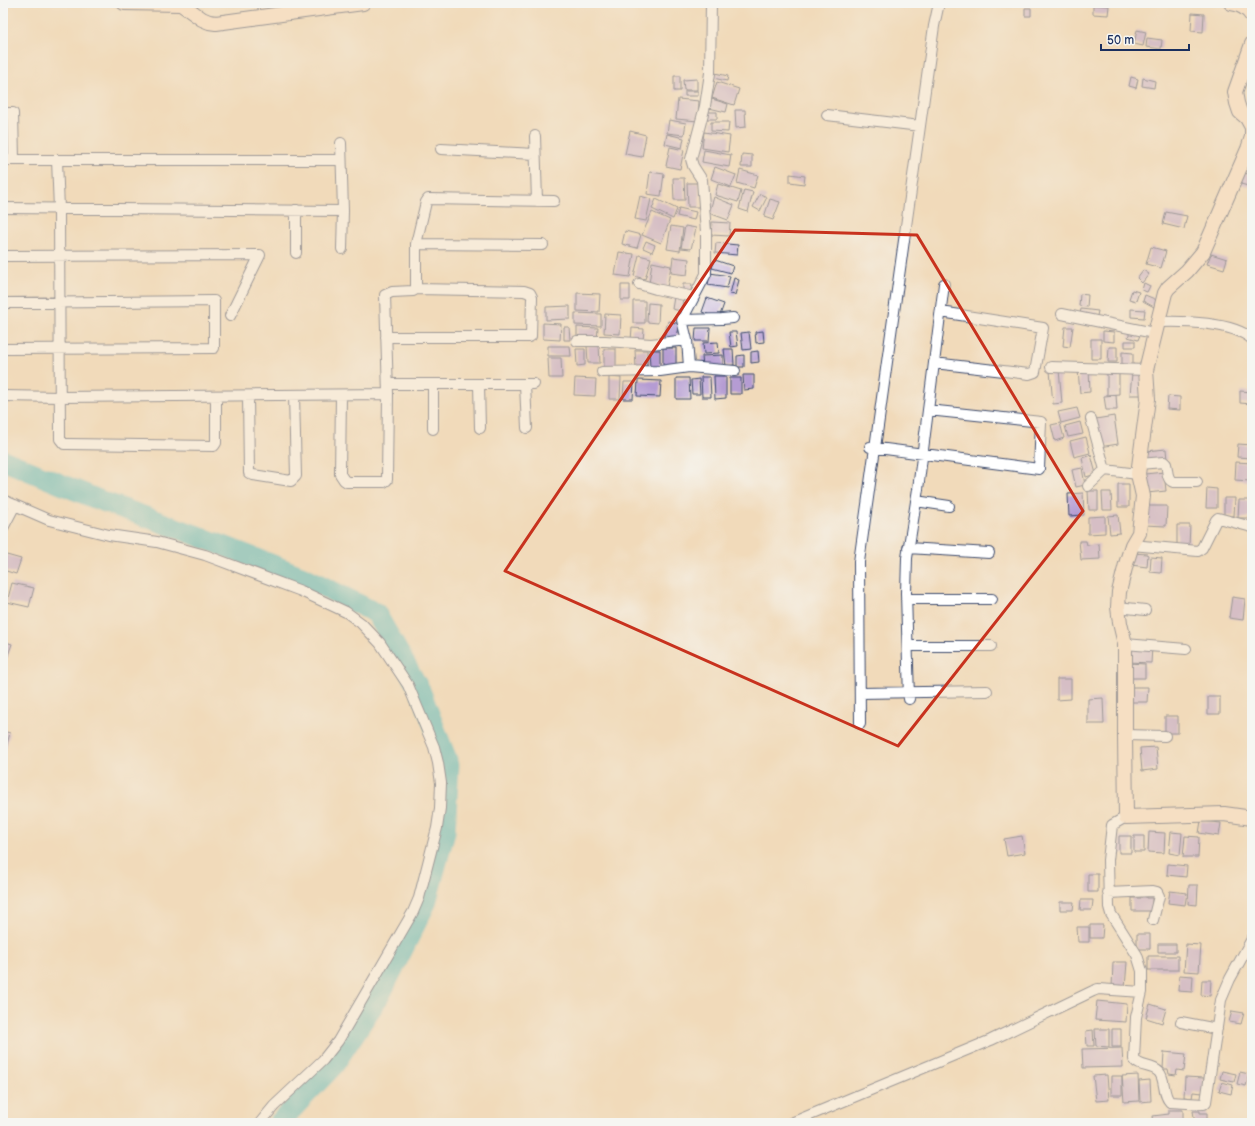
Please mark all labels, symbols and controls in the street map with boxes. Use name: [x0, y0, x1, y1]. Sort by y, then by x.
scale bar: [1101, 26, 1189, 52]
text: 50 m: [1107, 33, 1134, 48]

